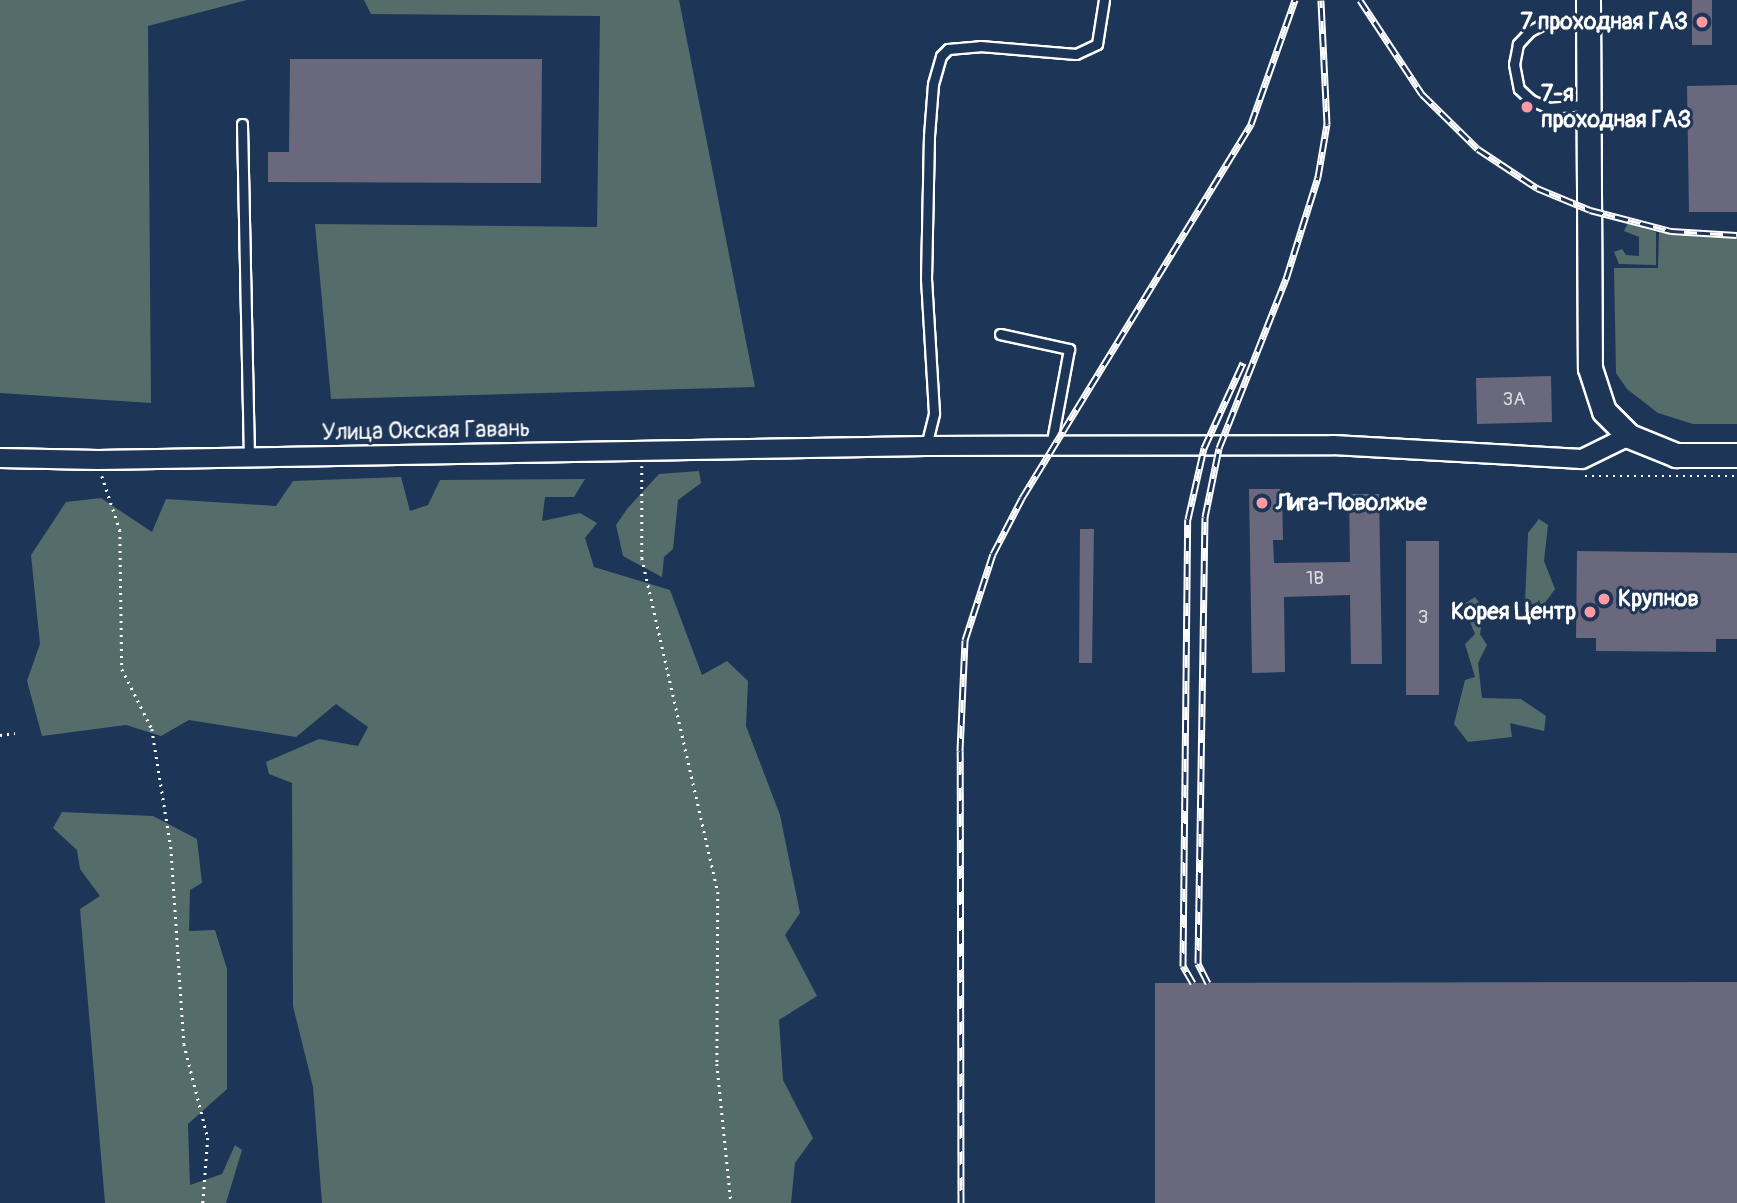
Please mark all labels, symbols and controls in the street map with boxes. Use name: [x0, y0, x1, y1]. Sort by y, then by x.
place label: 7 проходная ГАЗ: [1521, 8, 1688, 36]
marker: 7 проходная ГАЗ: [1694, 14, 1710, 30]
place label: 7-я проходная ГАЗ: [1541, 80, 1691, 134]
marker: 7-я проходная ГАЗ: [1519, 99, 1535, 115]
house number: 3А: [1503, 389, 1525, 411]
street label: Улица Окская Гавань: [322, 415, 530, 447]
place label: Лига-Поволжье: [1276, 489, 1427, 517]
marker: Лига-Поволжье: [1254, 495, 1270, 511]
house number: 1В: [1306, 568, 1324, 590]
place label: Крупнов: [1618, 585, 1699, 613]
marker: Крупнов: [1596, 591, 1612, 607]
place label: Корея Центр: [1451, 598, 1576, 626]
marker: Корея Центр: [1582, 604, 1598, 620]
house number: 3: [1418, 607, 1428, 629]

